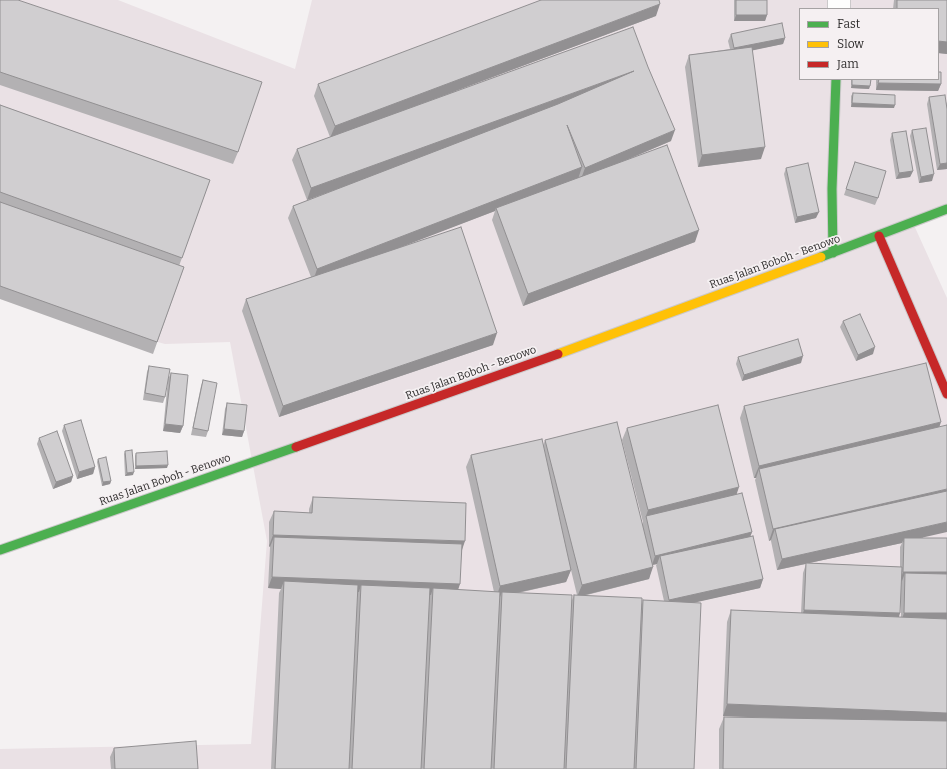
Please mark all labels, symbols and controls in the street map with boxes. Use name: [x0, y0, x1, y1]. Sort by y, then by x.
legend: [799, 8, 939, 80]
text: Fast: [837, 17, 860, 31]
text: Slow: [837, 37, 864, 51]
text: Jam: [837, 57, 859, 71]
street label: Ruas Jalan Boboh - Benowo: [708, 232, 842, 292]
street label: Ruas Jalan Boboh - Benowo: [404, 343, 538, 403]
street label: Ruas Jalan Boboh - Benowo: [98, 451, 232, 509]

